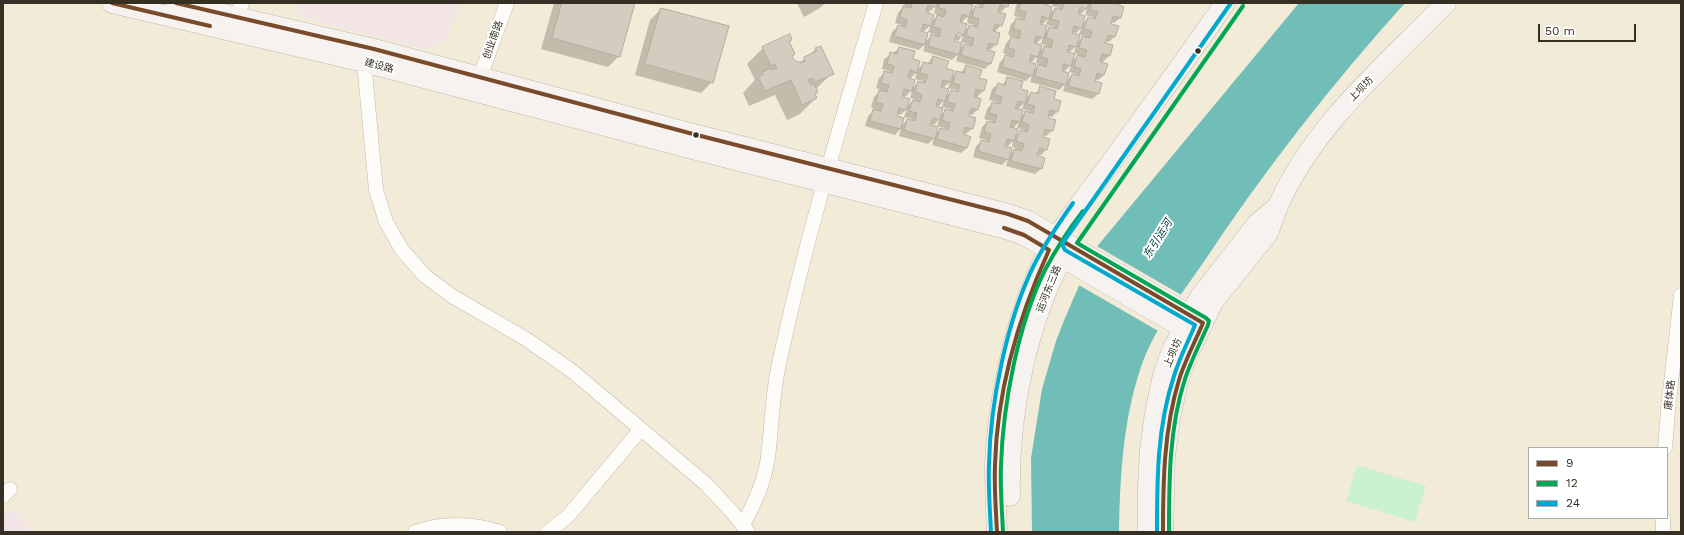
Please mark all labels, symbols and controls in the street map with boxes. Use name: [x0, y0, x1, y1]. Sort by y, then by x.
scale bar: [1540, 16, 1638, 42]
street label: 创业南路: [481, 19, 505, 61]
text: 50 m: [1545, 24, 1575, 38]
unlabelled marker: [1193, 46, 1203, 56]
street label: 建设路: [363, 56, 395, 76]
street label: 上坝坊: [1346, 74, 1376, 104]
unlabelled marker: [691, 130, 701, 140]
water label: 东引运河: [1141, 217, 1175, 261]
street label: 运河东三路: [1034, 264, 1064, 314]
street label: 上坝坊: [1162, 337, 1184, 369]
street label: 康体路: [1662, 379, 1678, 411]
legend: [1528, 447, 1668, 519]
text: 9: [1566, 456, 1573, 470]
text: 12: [1566, 476, 1578, 490]
text: 24: [1566, 496, 1580, 510]

